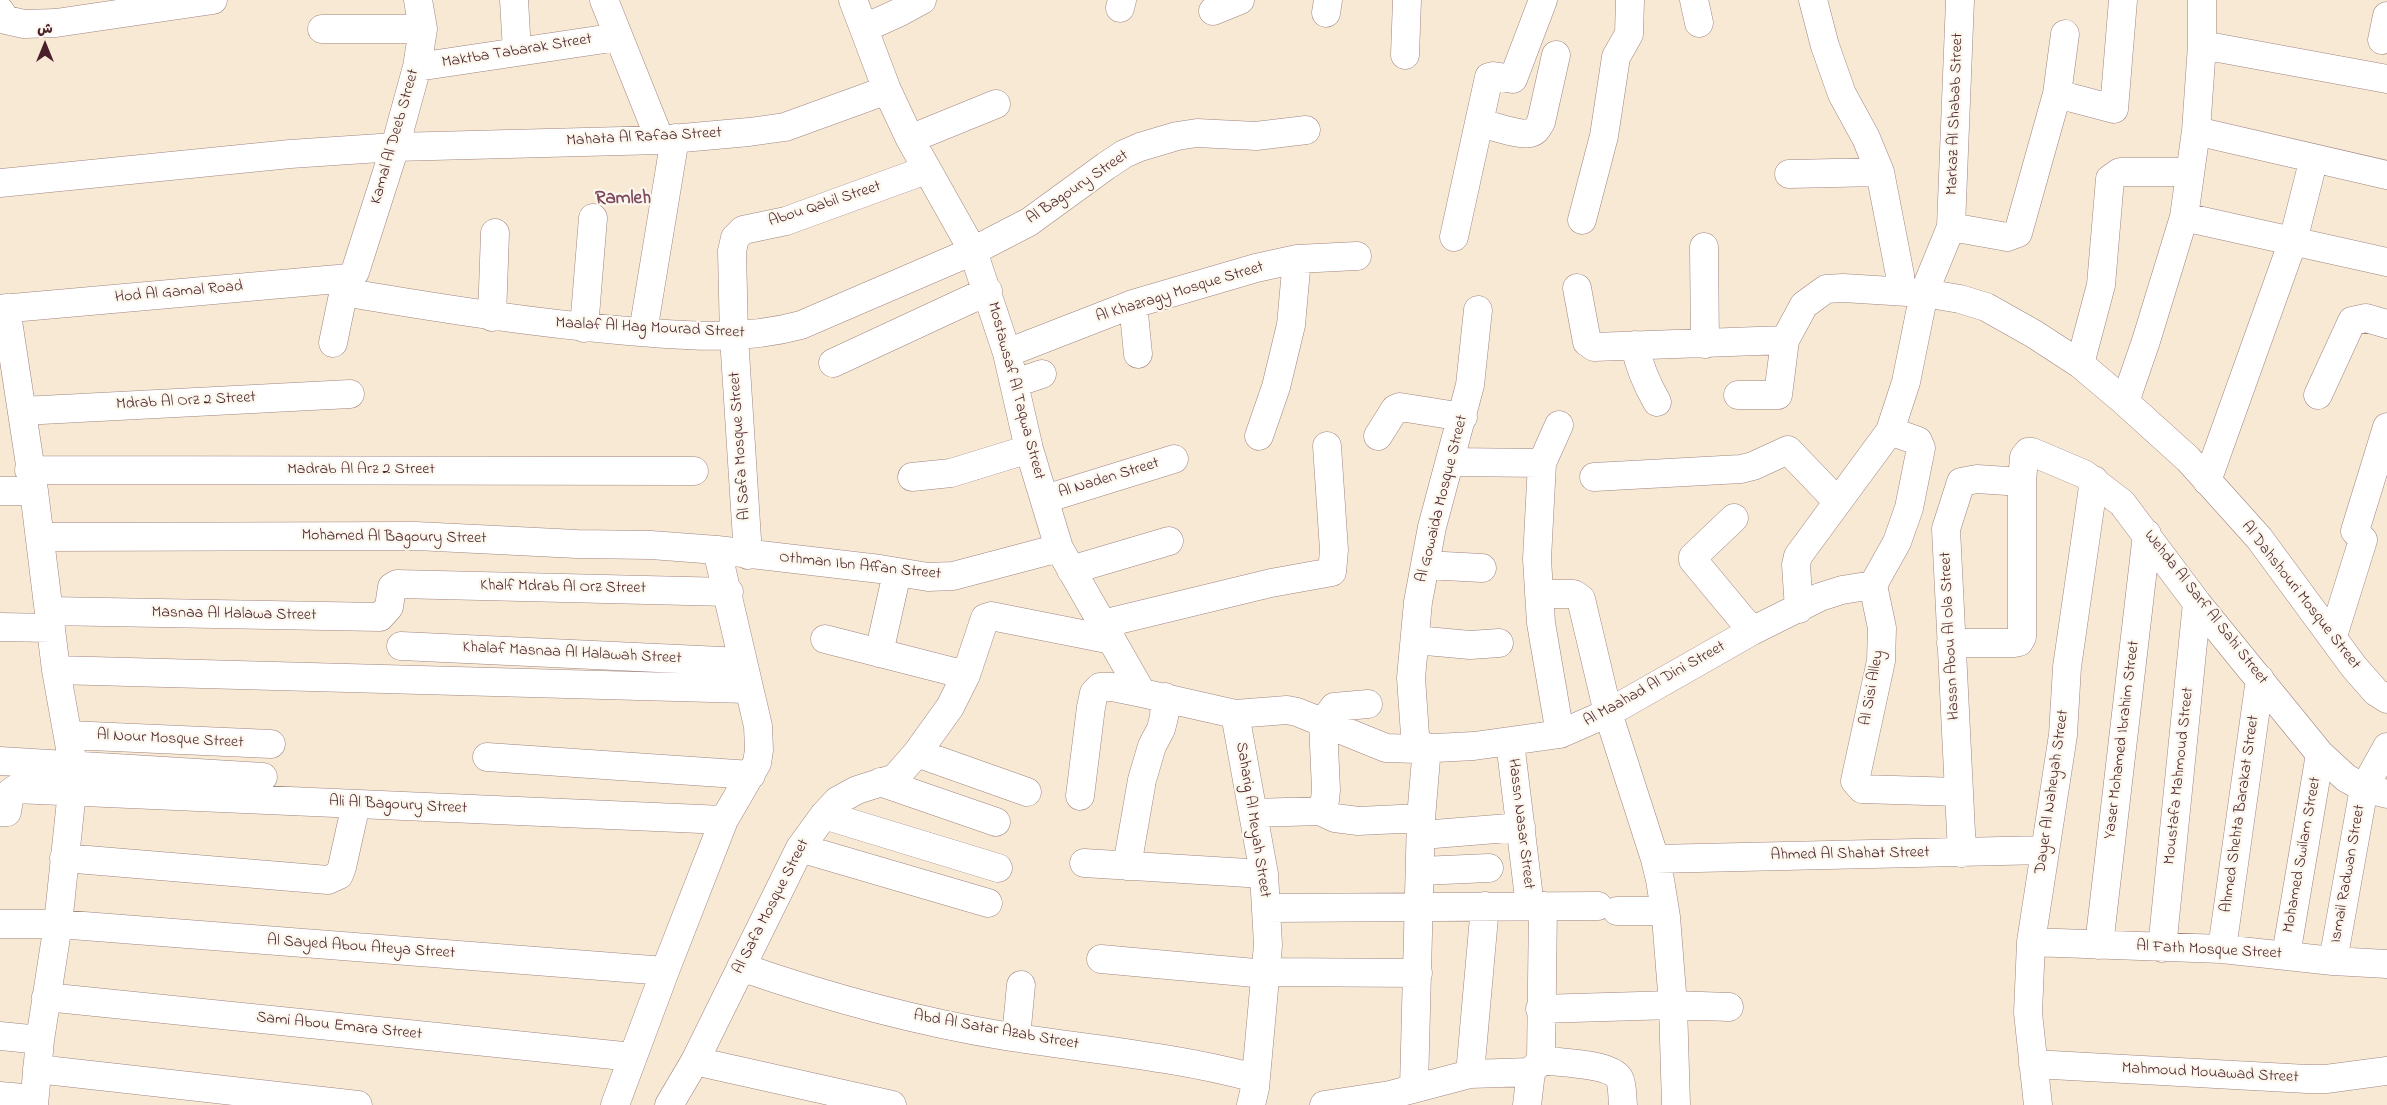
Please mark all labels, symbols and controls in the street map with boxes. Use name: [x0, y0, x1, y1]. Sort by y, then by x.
text: ش: [37, 19, 53, 40]
north arrow: [20, 20, 70, 70]
street label: Maktba Tabarak Street: [441, 31, 593, 73]
street label: Markaz Al Shabab Street: [1944, 32, 1968, 196]
street label: Kamal Al Deeb Street: [368, 67, 424, 207]
street label: Mahata Al Rafaa Street: [566, 124, 722, 152]
street label: Al Bagoury Street: [1023, 147, 1133, 229]
street label: Abou Qabil Street: [766, 178, 884, 232]
district label: Ramleh: [595, 189, 651, 211]
street label: Al Khazragy Mosque Street: [1094, 258, 1266, 328]
street label: Hod Al Gamal Road: [114, 278, 244, 308]
street label: Mostawsaf Al Taqwa Street: [982, 300, 1048, 482]
street label: Maalaf Al Hag Mourad Street: [555, 314, 745, 344]
street label: Al Safa Mosque Street: [726, 371, 756, 521]
street label: Mdrab Al Orz 2 Street: [116, 389, 256, 415]
street label: Al Gowaida Mosque Street: [1413, 413, 1473, 585]
street label: Al Naden Street: [1056, 455, 1162, 503]
street label: Madrab Al Arz 2 Street: [287, 460, 435, 480]
street label: Al Dahshouri Mosque Street: [2236, 518, 2364, 674]
street label: Mohamed Al Bagoury Street: [301, 527, 487, 549]
street label: Wehda Al Sarf Al Sahi Street: [2139, 527, 2271, 689]
street label: Othman Ibn Affan Street: [778, 549, 942, 585]
street label: Hassn Abou Al Ola Street: [1937, 551, 1965, 721]
street label: Khalf Mdrab Al Orz Street: [480, 577, 646, 599]
street label: Masnaa Al Halawa Street: [151, 604, 317, 626]
street label: Al Maahad Al Dini Street: [1581, 638, 1729, 732]
street label: Khalaf Masnaa Al Halawah Street: [462, 639, 682, 669]
street label: Yaser Mohamed Ibrahim Street: [2101, 640, 2145, 840]
street label: Al Sisi Alley: [1857, 649, 1889, 727]
street label: Moustafa Mahmoud Street: [2161, 686, 2199, 866]
street label: Dayer Al Naheyah Street: [2032, 709, 2074, 875]
street label: Ahmed Shehta Barakat Street: [2218, 714, 2264, 914]
street label: Al Nour Mosque Street: [96, 727, 244, 753]
street label: Saharig Al Meyah Street: [1230, 741, 1274, 899]
street label: Hassn Nasar Street: [1502, 758, 1538, 890]
street label: Mohamed Swilam Street: [2280, 775, 2326, 935]
street label: Ali Al Bagoury Street: [329, 793, 467, 819]
street label: Ismail Radwan Street: [2327, 803, 2371, 945]
street label: Al Safa Mosque Street: [730, 836, 814, 978]
street label: Ahmed Al Shahat Street: [1770, 844, 1930, 866]
street label: Al Sayed Abou Ateya Street: [266, 932, 456, 964]
street label: Al Fath Mosque Street: [2136, 938, 2282, 964]
street label: Abd Al Satar Azab Street: [912, 1007, 1080, 1055]
street label: Sami Abou Emara Street: [255, 1009, 423, 1045]
street label: Mahmoud Mouawad Street: [2121, 1060, 2299, 1088]

